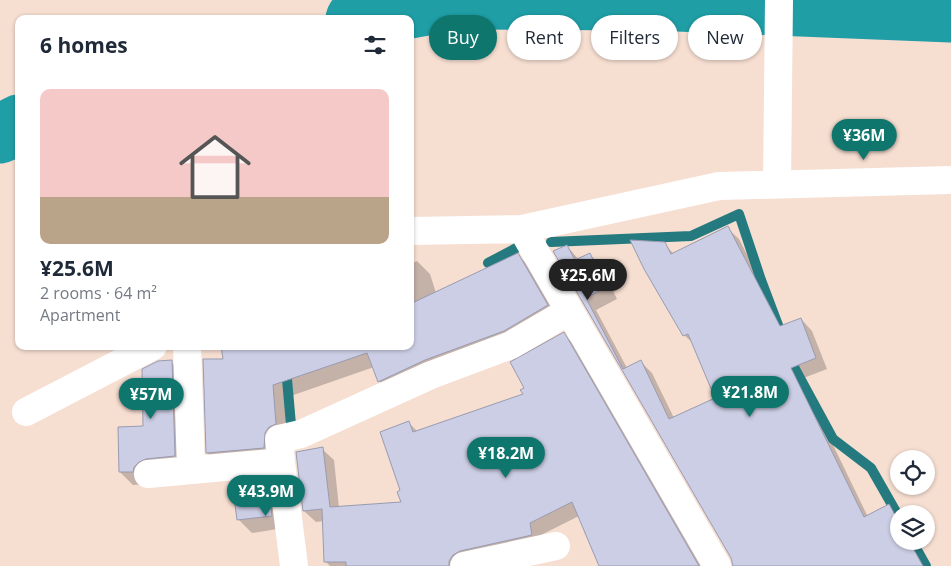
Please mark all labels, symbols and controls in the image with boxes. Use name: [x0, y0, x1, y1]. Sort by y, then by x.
chip: Buy: [429, 15, 497, 60]
chip: Rent: [507, 15, 581, 60]
chip: Filters: [591, 15, 678, 60]
chip: New: [688, 15, 762, 60]
text: 6 homes: [40, 31, 128, 59]
icon: filters: [361, 31, 389, 59]
pin: ¥36M: [834, 119, 894, 161]
icon: home: [170, 122, 260, 212]
text: ¥36M: [843, 124, 885, 146]
text: ¥25.6M: [40, 254, 114, 282]
pin: ¥25.6M: [547, 258, 629, 301]
text: ¥25.6M: [560, 264, 616, 286]
text: 2 rooms · 64 m²: [40, 282, 157, 304]
text: Apartment: [40, 304, 120, 326]
pin: ¥21.8M: [709, 376, 791, 418]
pin: ¥57M: [121, 378, 181, 420]
text: ¥21.8M: [722, 381, 778, 403]
text: ¥57M: [130, 383, 172, 405]
pin: ¥18.2M: [465, 436, 547, 479]
text: ¥18.2M: [478, 442, 534, 464]
map controls: [890, 450, 935, 550]
button: locate: [890, 450, 935, 495]
pin: ¥43.9M: [225, 474, 307, 517]
text: ¥43.9M: [238, 480, 294, 502]
button: layers: [890, 505, 935, 550]

